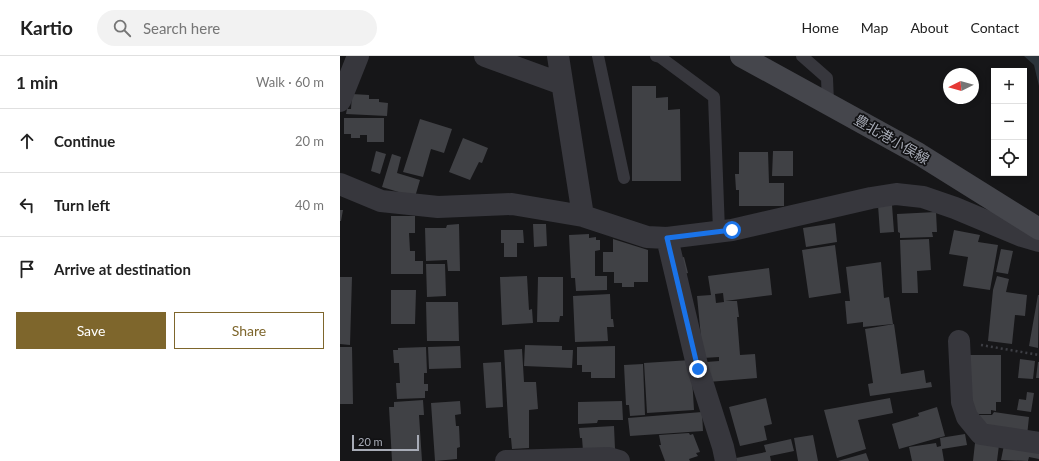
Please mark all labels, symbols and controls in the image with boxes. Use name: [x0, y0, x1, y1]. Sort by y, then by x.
search box: [97, 10, 377, 46]
text: Kartio: [20, 16, 73, 39]
icon: search: [111, 17, 133, 39]
text: Search here: [143, 19, 220, 37]
text: Home: [801, 19, 839, 36]
text: Map: [861, 19, 888, 36]
text: About: [910, 19, 948, 36]
text: Contact: [970, 19, 1019, 36]
north arrow: [943, 68, 979, 104]
map controls: [991, 68, 1027, 176]
button: +: [991, 68, 1027, 104]
text: 1 min: [16, 72, 58, 93]
text: Walk · 60 m: [256, 74, 324, 90]
button: −: [991, 104, 1027, 140]
street label: 豊北港小俣線: [851, 111, 933, 167]
icon: ahead: [16, 130, 38, 152]
text: Continue: [54, 132, 115, 150]
text: 20 m: [295, 133, 324, 149]
button: locate: [991, 140, 1027, 176]
icon: left: [16, 194, 38, 216]
text: Turn left: [54, 196, 110, 214]
text: 40 m: [295, 197, 324, 213]
route start: [723, 221, 741, 239]
icon: arrive: [16, 258, 38, 280]
text: Arrive at destination: [54, 260, 191, 278]
button: Save: [16, 312, 166, 349]
button: Share: [174, 312, 324, 349]
route end: [689, 360, 707, 378]
scale bar: [352, 433, 419, 452]
text: 20 m: [358, 435, 383, 448]

